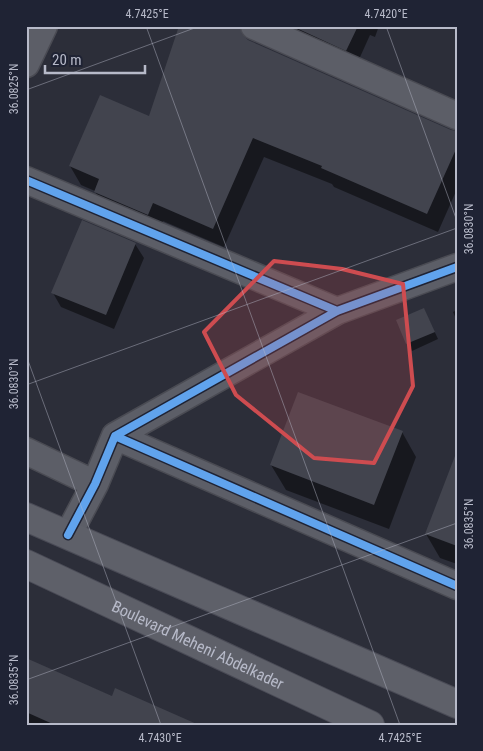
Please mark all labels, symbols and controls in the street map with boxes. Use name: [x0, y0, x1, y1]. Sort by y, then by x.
text: 4.7425°E: [125, 7, 169, 21]
text: 4.7420°E: [364, 7, 408, 21]
scale bar: [45, 42, 145, 74]
text: 20 m: [52, 51, 82, 69]
text: 36.0825°N: [7, 64, 21, 114]
text: 36.0830°N: [462, 204, 476, 254]
text: 36.0830°N: [7, 359, 21, 409]
text: 36.0835°N: [462, 499, 476, 549]
street label: Boulevard Meheni Abdelkader: [109, 597, 287, 693]
text: 36.0835°N: [7, 655, 21, 705]
text: 4.7430°E: [138, 731, 182, 745]
text: 4.7425°E: [378, 731, 422, 745]

